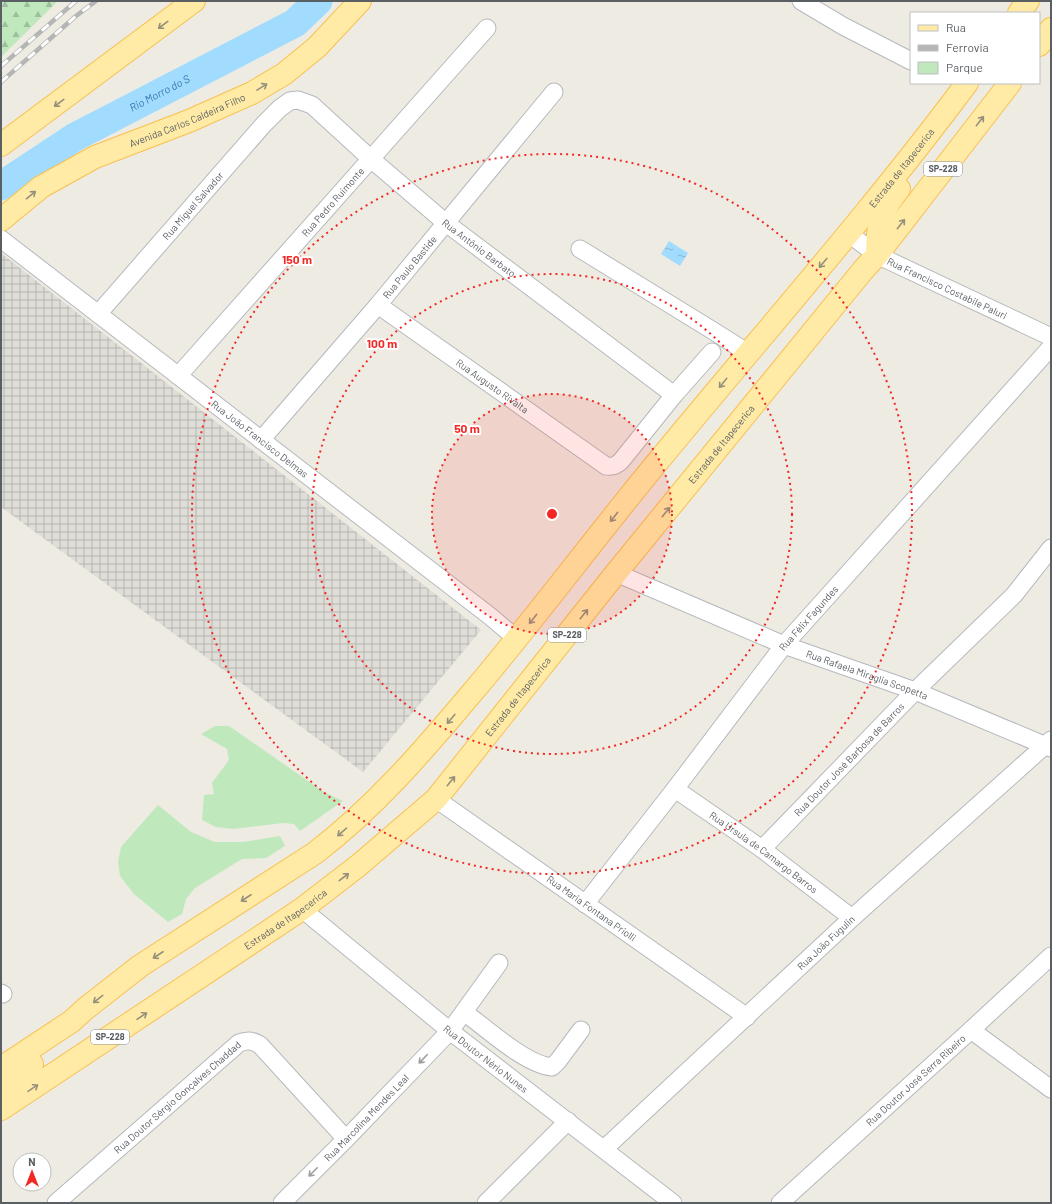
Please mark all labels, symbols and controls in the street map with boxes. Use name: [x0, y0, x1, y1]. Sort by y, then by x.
legend: [910, 12, 1040, 84]
one-way arrow: [157, 20, 168, 29]
text: Rua: [946, 20, 966, 34]
text: Ferrovia: [946, 40, 989, 54]
text: Parque: [946, 60, 983, 74]
water label: Rio Morro do S: [127, 71, 192, 114]
one-way arrow: [256, 83, 267, 91]
street label: Avenida Carlos Caldeira Filho: [128, 91, 247, 149]
one-way arrow: [54, 99, 65, 107]
one-way arrow: [976, 116, 984, 127]
street label: Estrada de Itapecerica: [866, 126, 936, 210]
road number: SP-228: [924, 162, 962, 176]
street label: Rua Pedro Ruimonte: [299, 165, 366, 239]
street label: Rua Miguel Salvador: [160, 169, 226, 242]
one-way arrow: [26, 191, 37, 200]
street label: Rua Antônio Barbato: [440, 216, 518, 279]
one-way arrow: [897, 219, 905, 230]
street label: Rua Paulo Bastide: [380, 233, 439, 301]
text: 150 m: [282, 252, 312, 266]
street label: Rua Francisco Costabile Paluri: [885, 255, 1009, 321]
one-way arrow: [819, 257, 828, 268]
text: 100 m: [367, 336, 397, 350]
street label: Rua Augusto Rivalta: [454, 356, 531, 415]
one-way arrow: [718, 378, 727, 389]
street label: Rua João Francisco Delmas: [209, 398, 311, 480]
street label: Estrada de Itapecerica: [686, 402, 757, 486]
text: 50 m: [454, 421, 480, 435]
centre of rings: [545, 507, 559, 521]
one-way arrow: [661, 507, 670, 518]
one-way arrow: [610, 511, 618, 522]
street label: Rua Félix Fagundes: [776, 583, 841, 653]
one-way arrow: [580, 608, 589, 619]
one-way arrow: [529, 613, 538, 624]
road number: SP-228: [548, 628, 586, 642]
street label: Rua Rafaela Miraglia Scopetta: [805, 647, 930, 702]
street label: Estrada de Itapecerica: [483, 654, 553, 738]
street label: Rua Doutor José Barbosa de Barros: [791, 700, 907, 818]
one-way arrow: [446, 713, 455, 724]
one-way arrow: [446, 775, 455, 786]
street label: Rua Úrsula de Camargo Barros: [707, 809, 820, 896]
one-way arrow: [337, 827, 348, 836]
one-way arrow: [338, 873, 349, 881]
street label: Rua Maria Fontana Priolli: [545, 873, 639, 944]
street label: Estrada de Itapecerica: [242, 886, 329, 952]
one-way arrow: [240, 895, 252, 903]
street label: Rua João Fugulin: [794, 913, 857, 972]
one-way arrow: [153, 951, 164, 959]
one-way arrow: [93, 995, 104, 1003]
one-way arrow: [136, 1012, 147, 1020]
street label: Rua Doutor Nério Nunes: [441, 1022, 531, 1095]
road number: SP-228: [91, 1030, 129, 1044]
street label: Rua Doutor José Serra Ribeiro: [863, 1032, 968, 1128]
street label: Rua Doutor Sérgio Gonçalves Chaddad: [111, 1038, 243, 1156]
one-way arrow: [418, 1054, 428, 1064]
street label: Rua Marcolina Mendes Leal: [321, 1072, 411, 1164]
one-way arrow: [28, 1084, 39, 1092]
north arrow: [12, 1152, 52, 1192]
text: N: [28, 1155, 36, 1168]
one-way arrow: [308, 1167, 318, 1177]

